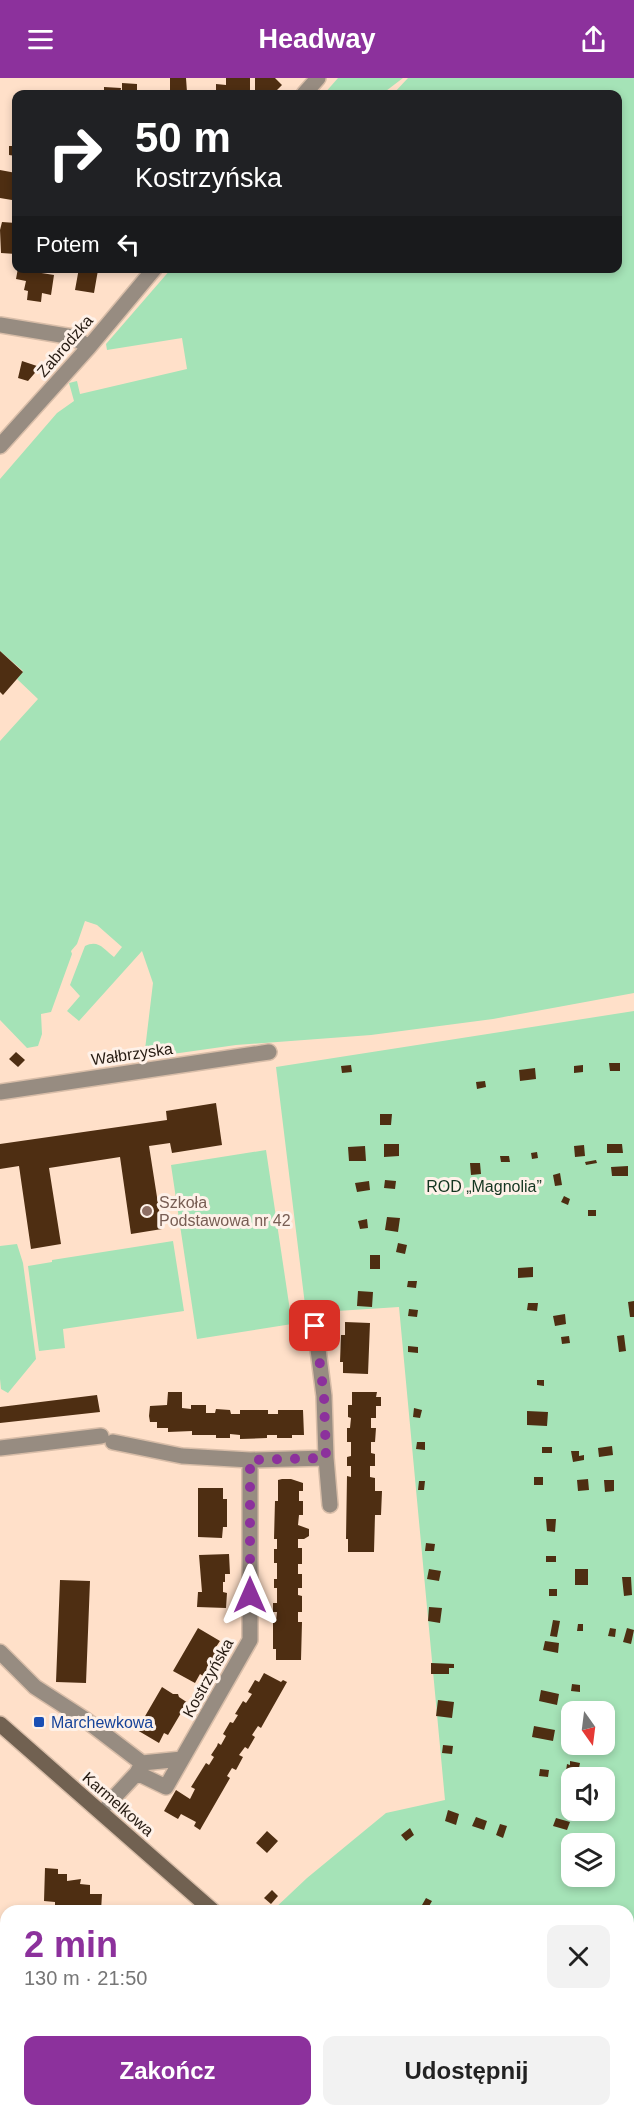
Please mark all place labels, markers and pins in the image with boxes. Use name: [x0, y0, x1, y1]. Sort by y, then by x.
place label: Szkoła Podstawowa nr 42: [159, 1194, 291, 1229]
marker: Szkoła Podstawowa nr 42: [140, 1204, 154, 1218]
pin: [289, 1300, 340, 1351]
place label: Marchewkowa: [51, 1714, 153, 1731]
marker: Marchewkowa: [32, 1715, 46, 1729]

